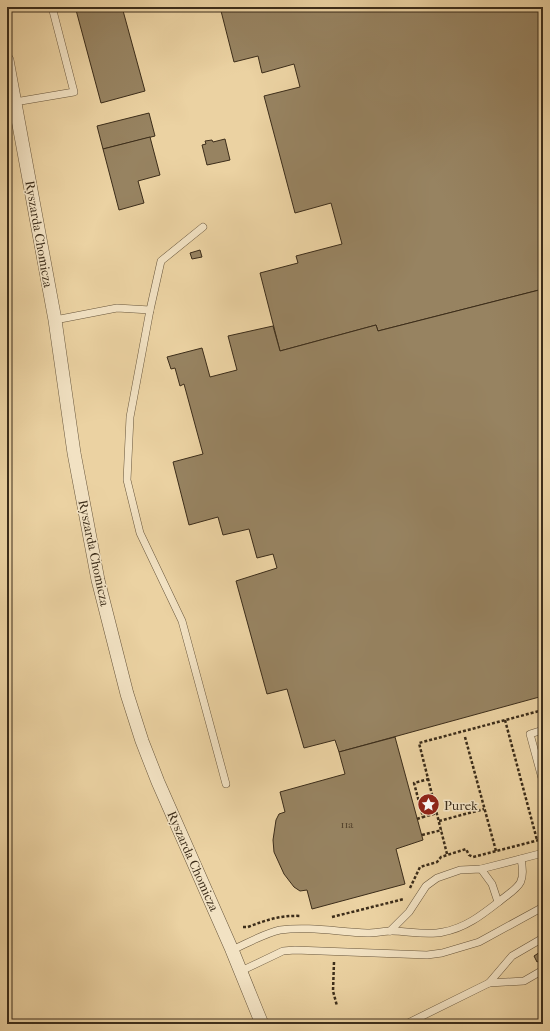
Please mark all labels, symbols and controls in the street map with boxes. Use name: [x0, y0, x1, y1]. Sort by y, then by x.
street label: Ryszarda Chomicza: [22, 179, 56, 290]
street label: Ryszarda Chomicza: [75, 499, 113, 608]
place icon: Purek: [415, 792, 441, 818]
place label: Purek: [444, 798, 478, 813]
street label: Ryszarda Chomicza: [164, 809, 222, 914]
house number: 11a: [341, 818, 354, 831]

